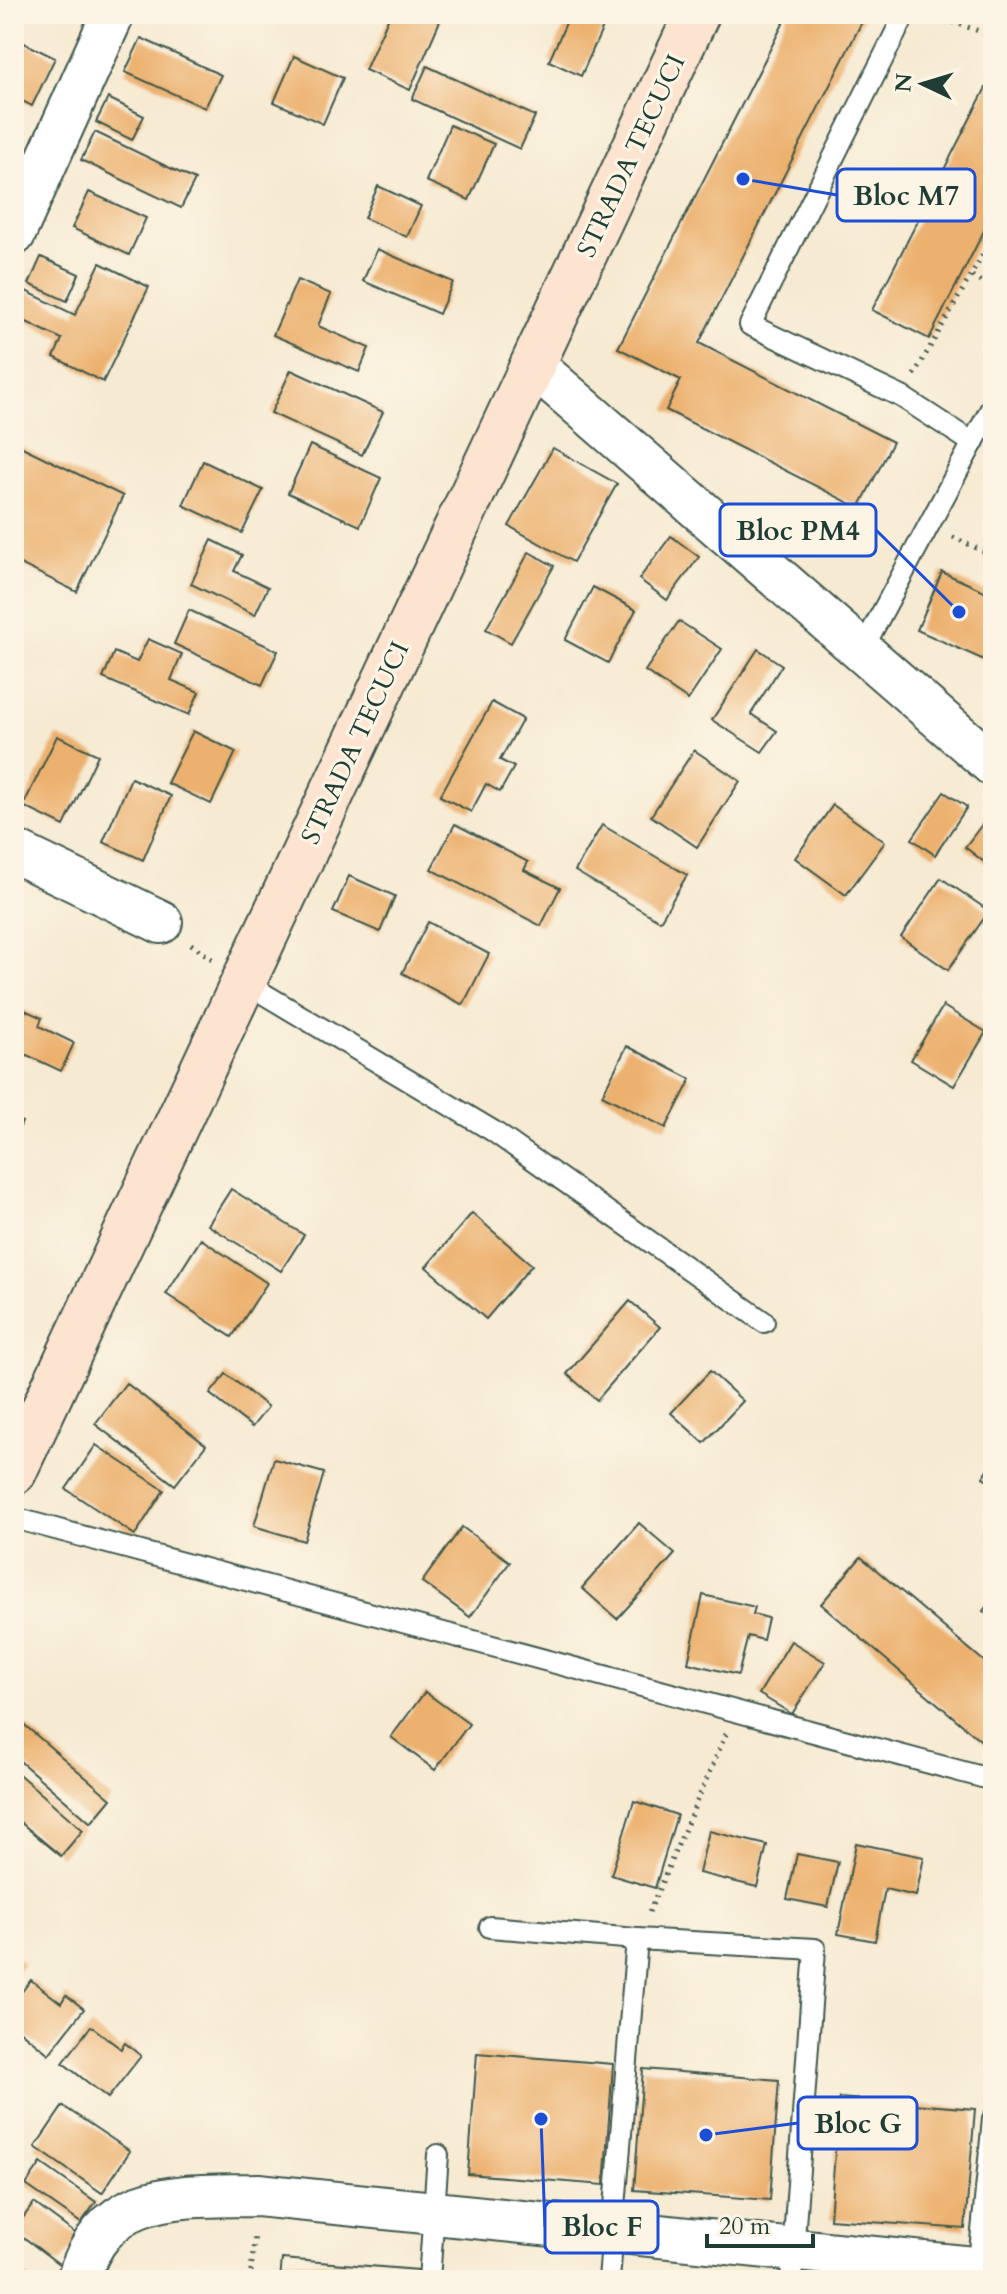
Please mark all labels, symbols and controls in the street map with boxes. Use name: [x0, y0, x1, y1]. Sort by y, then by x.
north arrow: [883, 44, 963, 124]
street label: STRADA TECUCI: [569, 49, 693, 263]
text: N: [888, 72, 920, 93]
callout: Bloc M7: [837, 169, 975, 221]
text: Bloc M7: [853, 177, 959, 215]
callout: Bloc PM4: [720, 504, 876, 556]
text: Bloc PM4: [736, 512, 860, 550]
street label: STRADA TECUCI: [293, 636, 417, 850]
callout: Bloc G: [798, 2097, 917, 2149]
text: Bloc G: [814, 2105, 902, 2143]
scale bar: [707, 2198, 813, 2248]
callout: Bloc F: [545, 2201, 658, 2253]
text: Bloc F: [561, 2208, 643, 2246]
text: 20 m: [719, 2210, 771, 2243]

